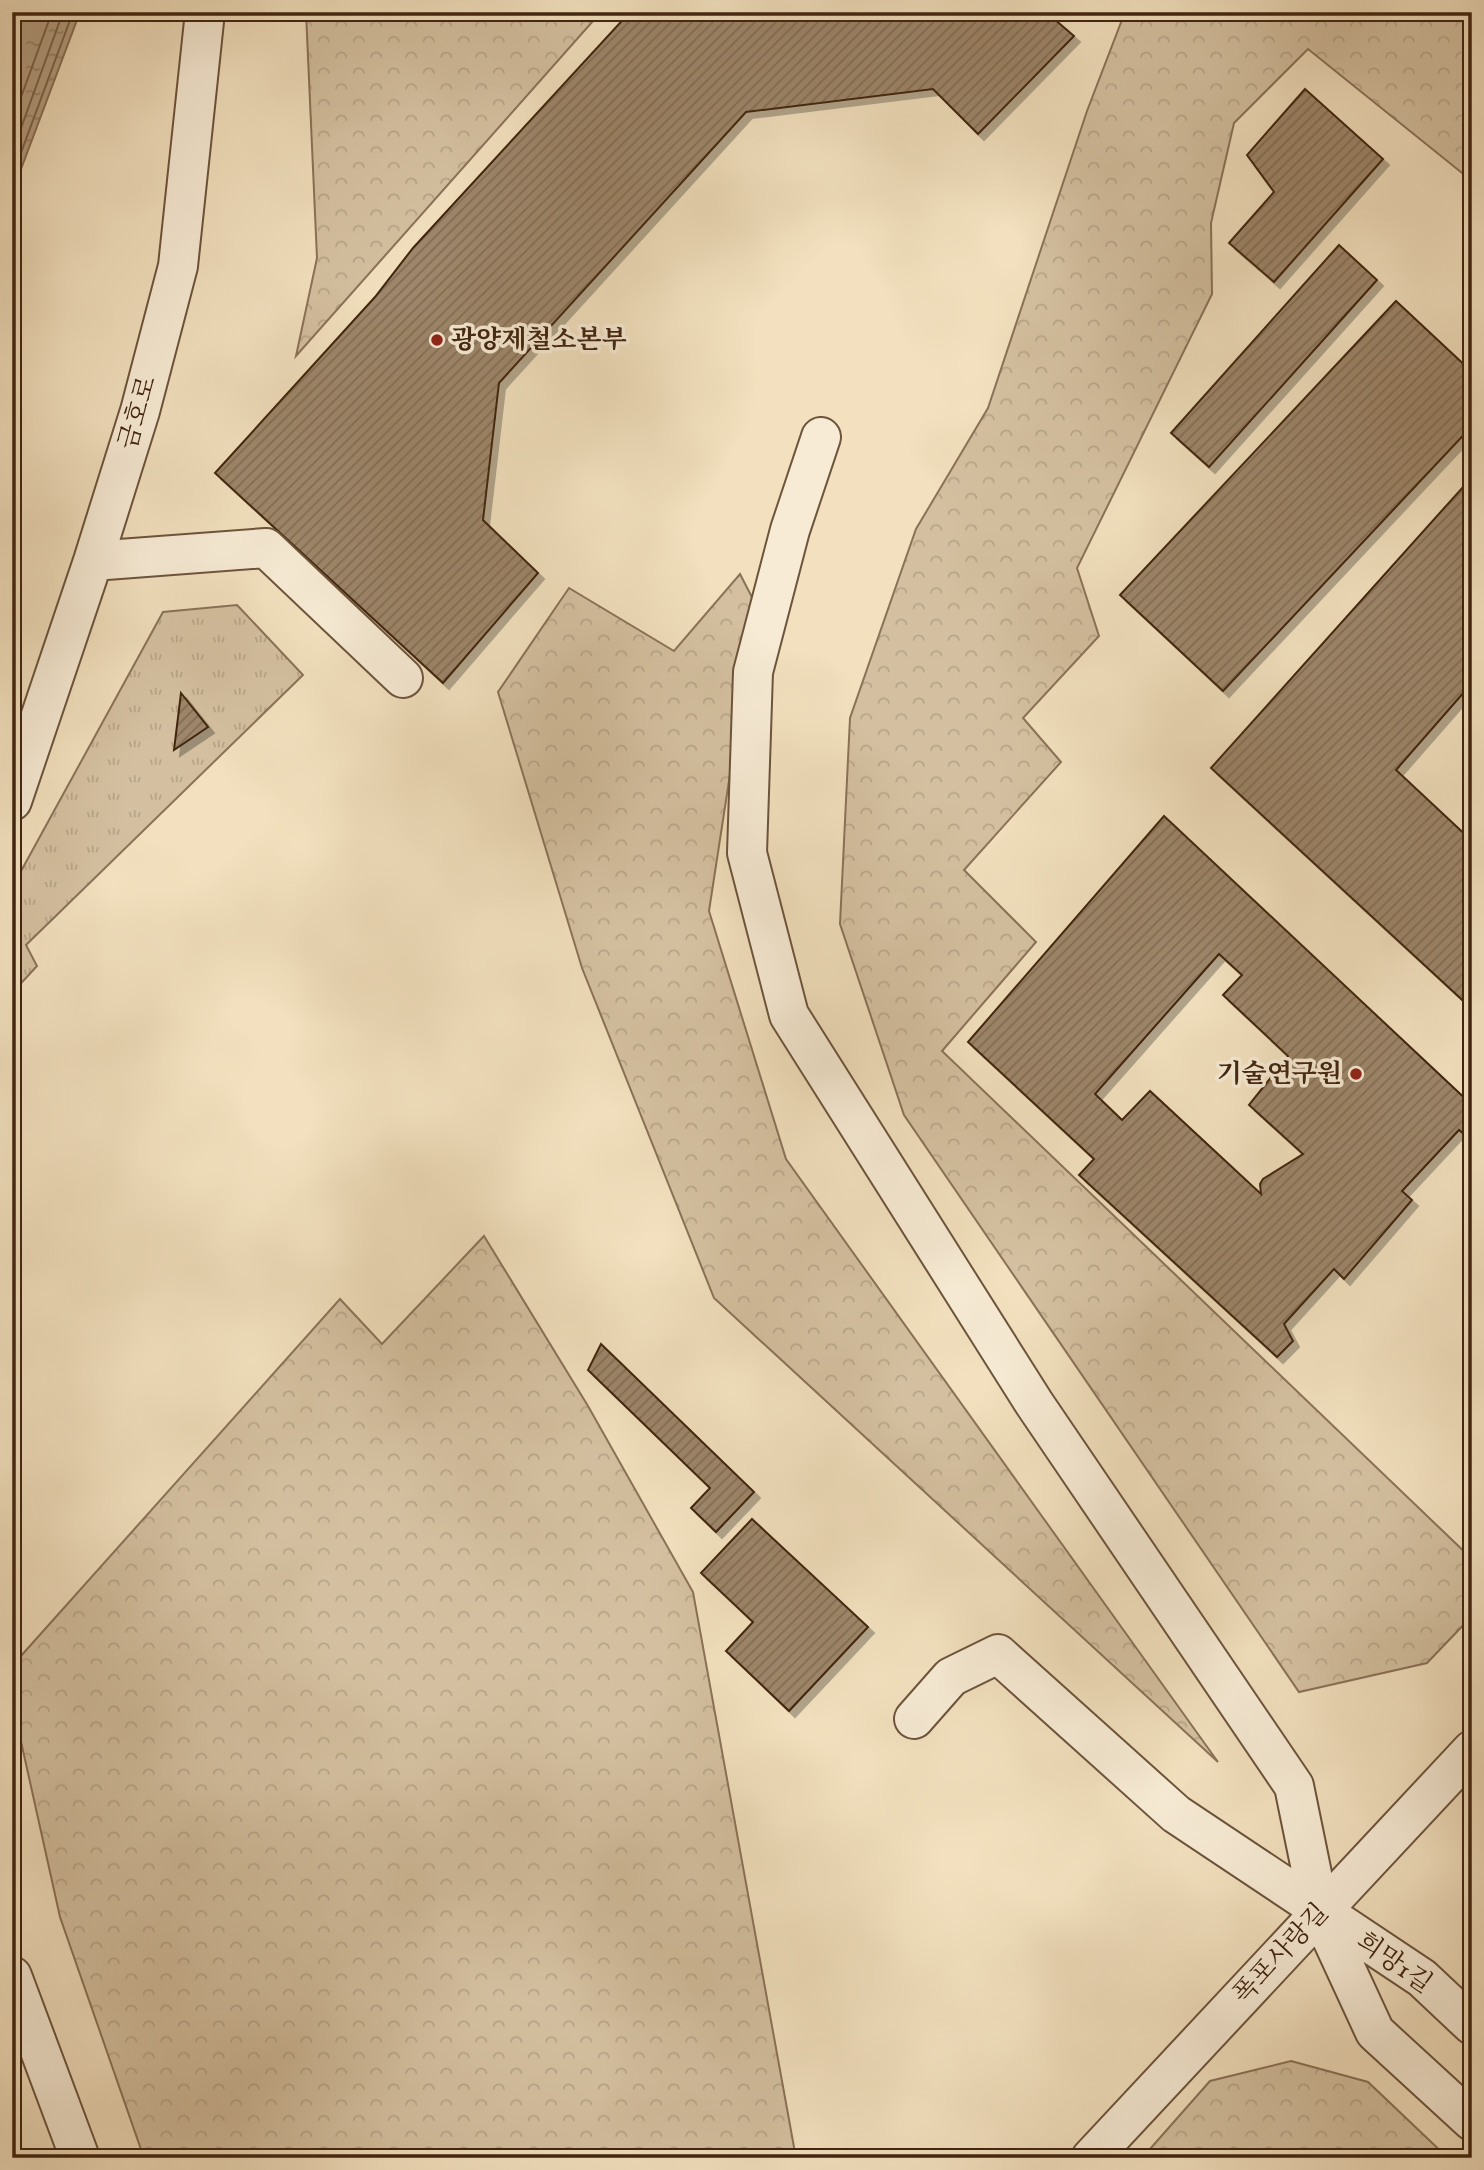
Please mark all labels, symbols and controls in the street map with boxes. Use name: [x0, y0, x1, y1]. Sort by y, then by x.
place label: 광양제철소본부: [451, 324, 627, 357]
marker: 광양제철소본부: [429, 332, 445, 348]
street label: 금호로: [112, 372, 164, 454]
place label: 기술연구원: [1216, 1058, 1342, 1091]
marker: 기술연구원: [1348, 1066, 1364, 1082]
street label: 폭포사랑길: [1226, 1897, 1336, 2011]
street label: 희망1길: [1350, 1925, 1438, 2001]

